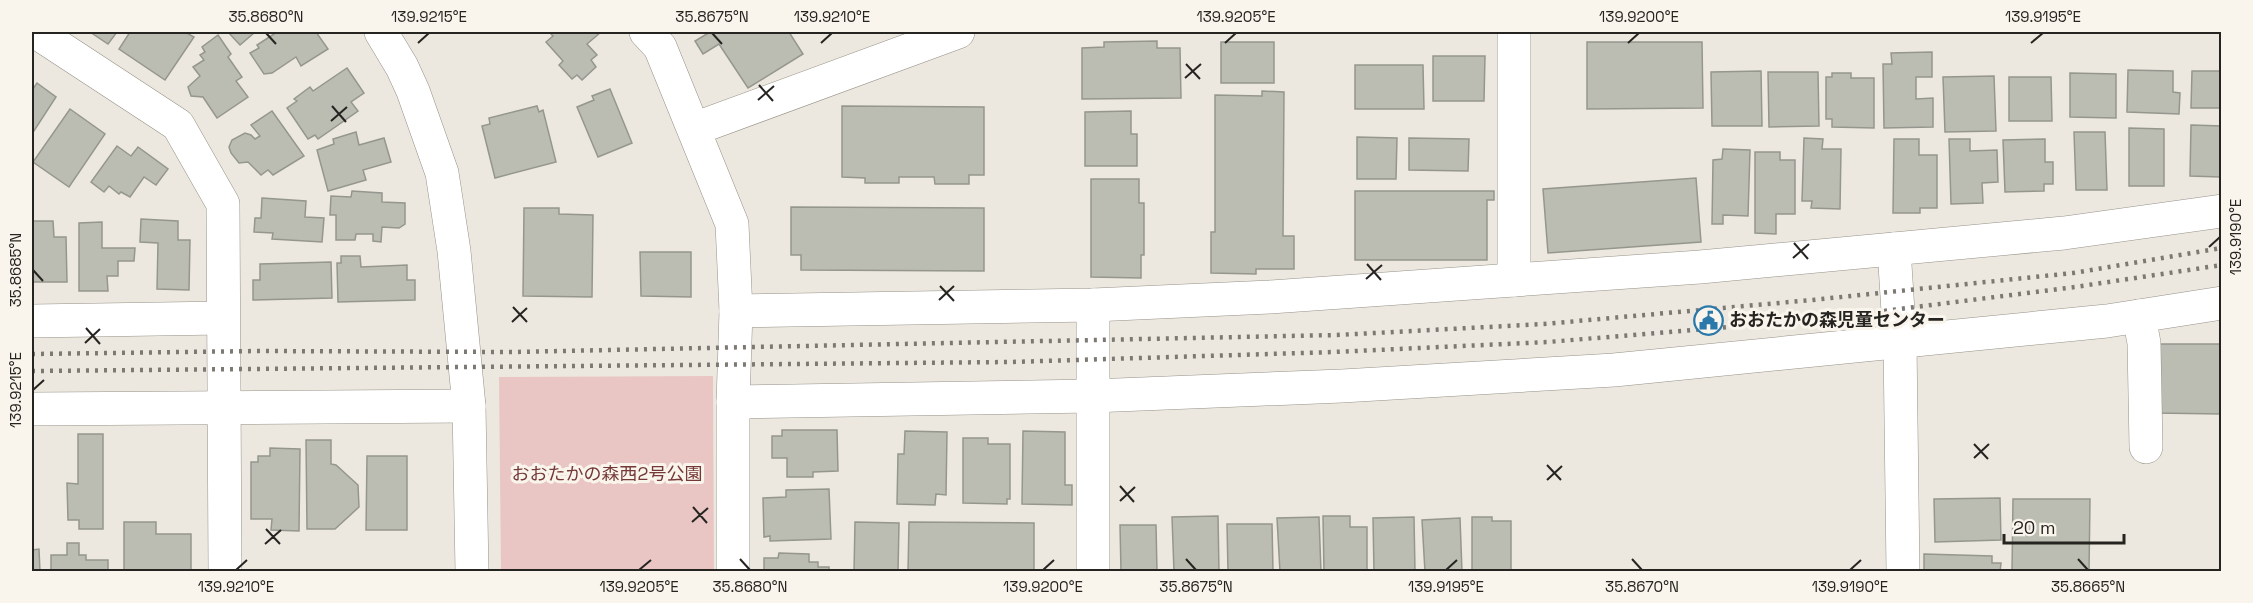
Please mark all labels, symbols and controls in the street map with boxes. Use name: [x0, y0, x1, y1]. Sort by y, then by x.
text: 35.8680°N: [228, 7, 304, 26]
text: 139.9215°E: [391, 7, 467, 26]
text: 35.8675°N: [675, 7, 749, 26]
text: 139.9210°E: [794, 7, 870, 26]
text: 139.9205°E: [1196, 7, 1276, 26]
text: 139.9200°E: [1599, 7, 1679, 26]
text: 139.9195°E: [2005, 7, 2081, 26]
text: 139.9190°E: [2226, 199, 2245, 275]
text: 35.8685°N: [6, 233, 25, 307]
public building icon: おおたかの森児童センター: [1692, 304, 1724, 336]
place label: おおたかの森児童センター: [1729, 308, 1945, 331]
text: 139.9215°E: [6, 352, 25, 428]
park label: おおたかの森西2号公園: [512, 462, 702, 485]
scale bar: [2004, 507, 2124, 545]
text: 20 m: [2013, 516, 2056, 539]
text: 139.9210°E: [198, 577, 274, 596]
text: 139.9205°E: [599, 577, 679, 596]
text: 35.8680°N: [712, 577, 788, 596]
text: 139.9200°E: [1003, 577, 1083, 596]
text: 35.8675°N: [1159, 577, 1233, 596]
text: 139.9195°E: [1408, 577, 1484, 596]
text: 35.8670°N: [1605, 577, 1679, 596]
text: 139.9190°E: [1812, 577, 1888, 596]
text: 35.8665°N: [2051, 577, 2125, 596]

